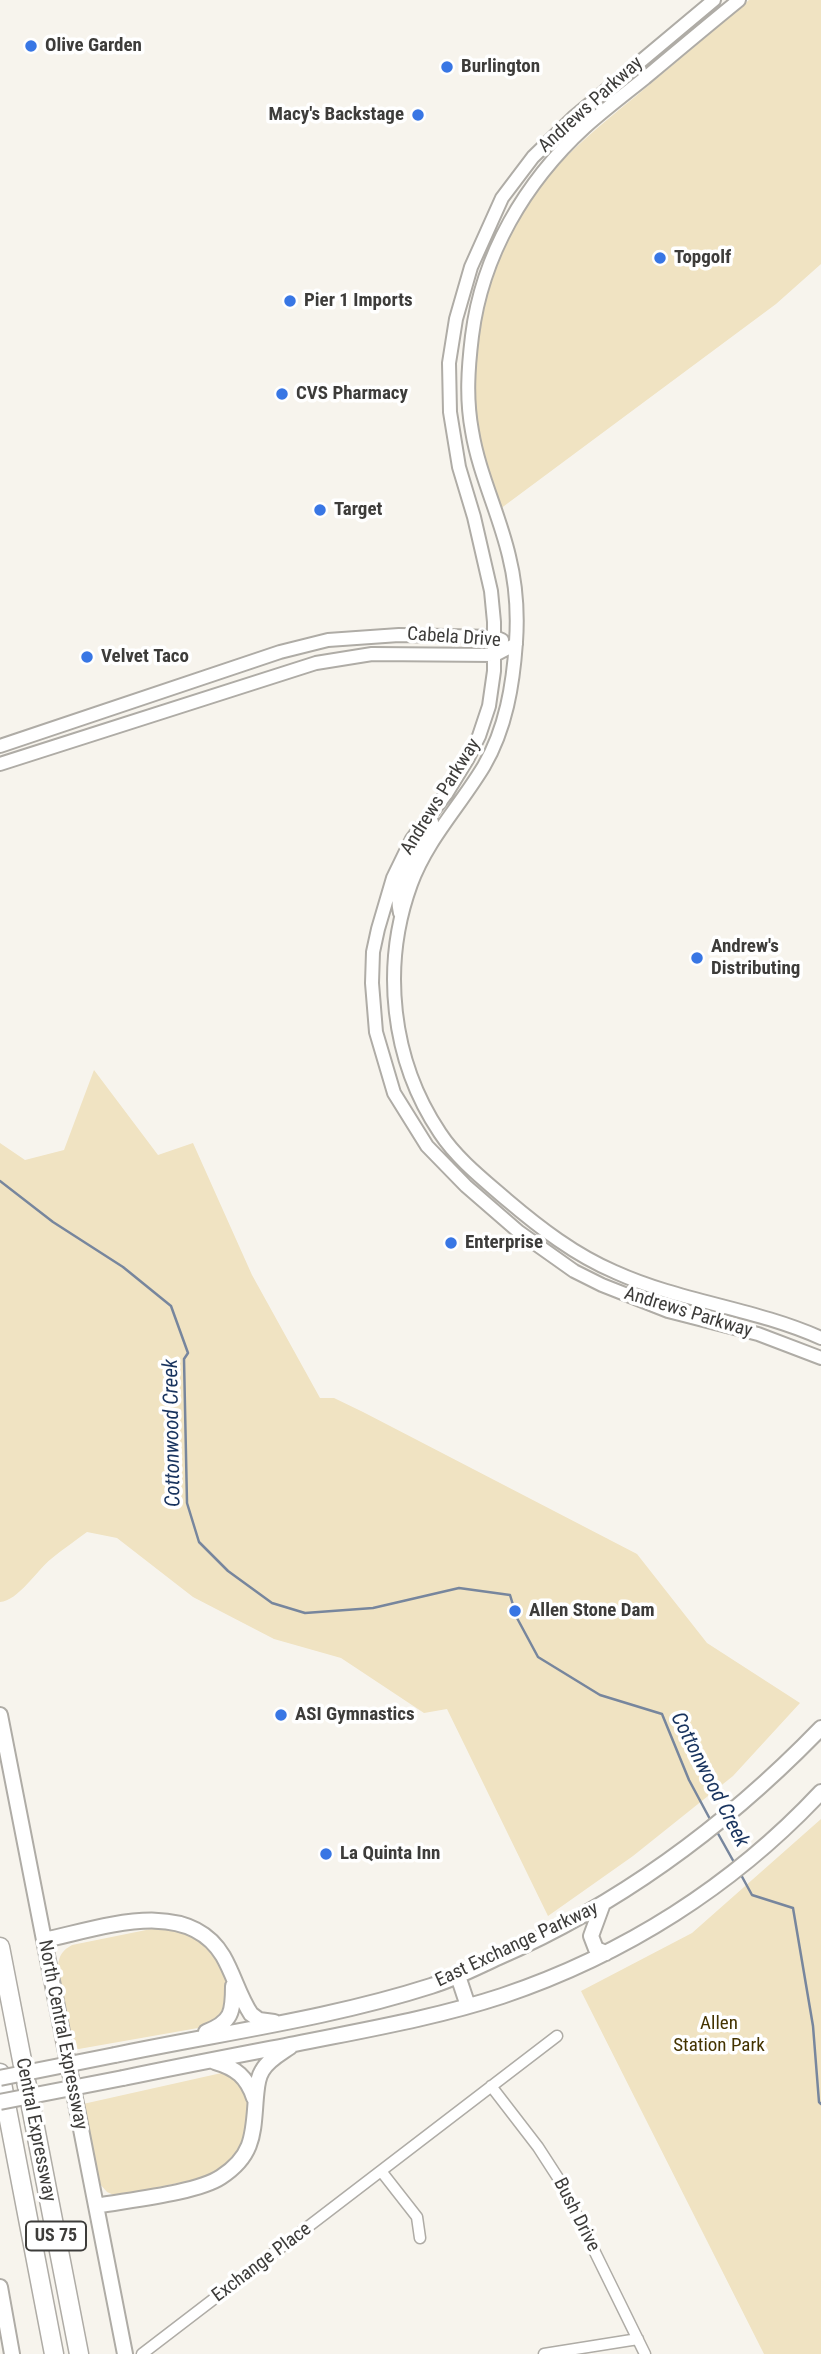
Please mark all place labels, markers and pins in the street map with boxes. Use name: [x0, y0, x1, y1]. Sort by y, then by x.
place label: Olive Garden: [45, 35, 142, 57]
marker: Olive Garden: [23, 38, 39, 54]
place label: Burlington: [461, 56, 540, 78]
marker: Burlington: [439, 59, 455, 75]
place label: Macy's Backstage: [269, 104, 404, 126]
marker: Macy's Backstage: [410, 107, 426, 123]
place label: Topgolf: [674, 247, 731, 269]
marker: Topgolf: [652, 250, 668, 266]
place label: Pier 1 Imports: [304, 290, 413, 312]
marker: Pier 1 Imports: [282, 293, 298, 309]
place label: CVS Pharmacy: [296, 383, 408, 405]
marker: CVS Pharmacy: [274, 386, 290, 402]
place label: Target: [334, 499, 382, 521]
marker: Target: [312, 502, 328, 518]
place label: Velvet Taco: [101, 646, 189, 668]
marker: Velvet Taco: [79, 649, 95, 665]
place label: Andrew's Distributing: [711, 936, 800, 980]
marker: Andrew's Distributing: [689, 950, 705, 966]
place label: Enterprise: [465, 1232, 543, 1254]
marker: Enterprise: [443, 1235, 459, 1251]
place label: Allen Stone Dam: [529, 1600, 655, 1622]
marker: Allen Stone Dam: [507, 1603, 523, 1619]
place label: ASI Gymnastics: [295, 1704, 415, 1726]
marker: ASI Gymnastics: [273, 1707, 289, 1723]
place label: La Quinta Inn: [340, 1843, 440, 1865]
marker: La Quinta Inn: [318, 1846, 334, 1862]

